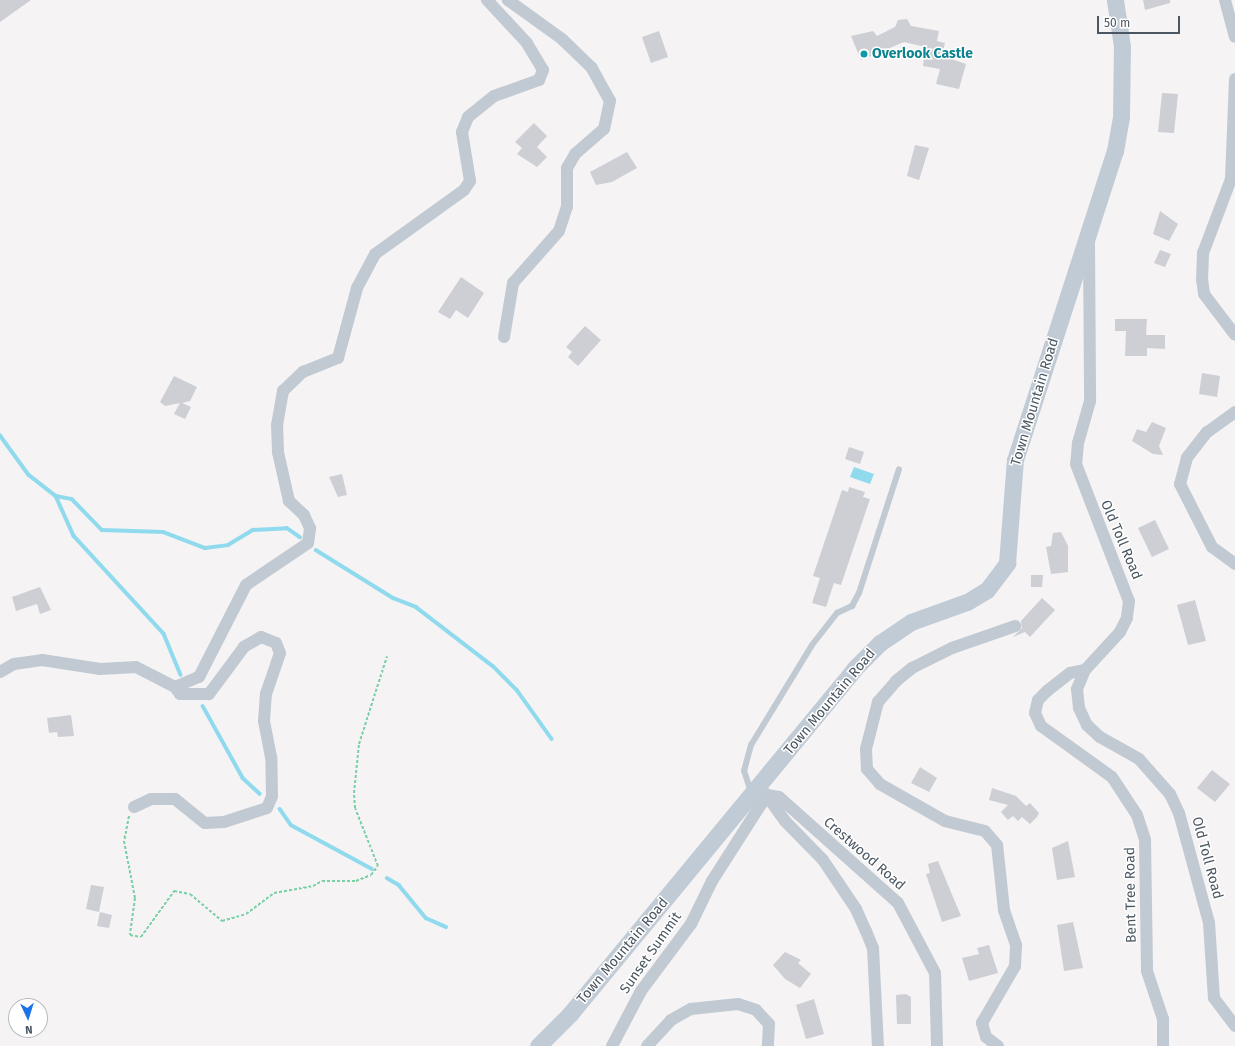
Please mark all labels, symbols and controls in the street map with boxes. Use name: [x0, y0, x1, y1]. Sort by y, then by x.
scale bar: [1099, 8, 1182, 34]
text: 50 m: [1104, 16, 1130, 30]
place label: Overlook Castle: [872, 46, 973, 62]
marker: Overlook Castle: [859, 49, 869, 59]
street label: Town Mountain Road: [1008, 336, 1062, 468]
street label: Old Toll Road: [1097, 498, 1145, 582]
street label: Town Mountain Road: [781, 646, 879, 758]
street label: Crestwood Road: [820, 814, 908, 894]
street label: Old Toll Road: [1188, 815, 1226, 901]
street label: Bent Tree Road: [1122, 847, 1140, 943]
street label: Town Mountain Road: [574, 895, 672, 1007]
street label: Sunset Summit: [617, 909, 685, 997]
north arrow: [8, 998, 48, 1038]
text: N: [25, 1023, 33, 1036]

